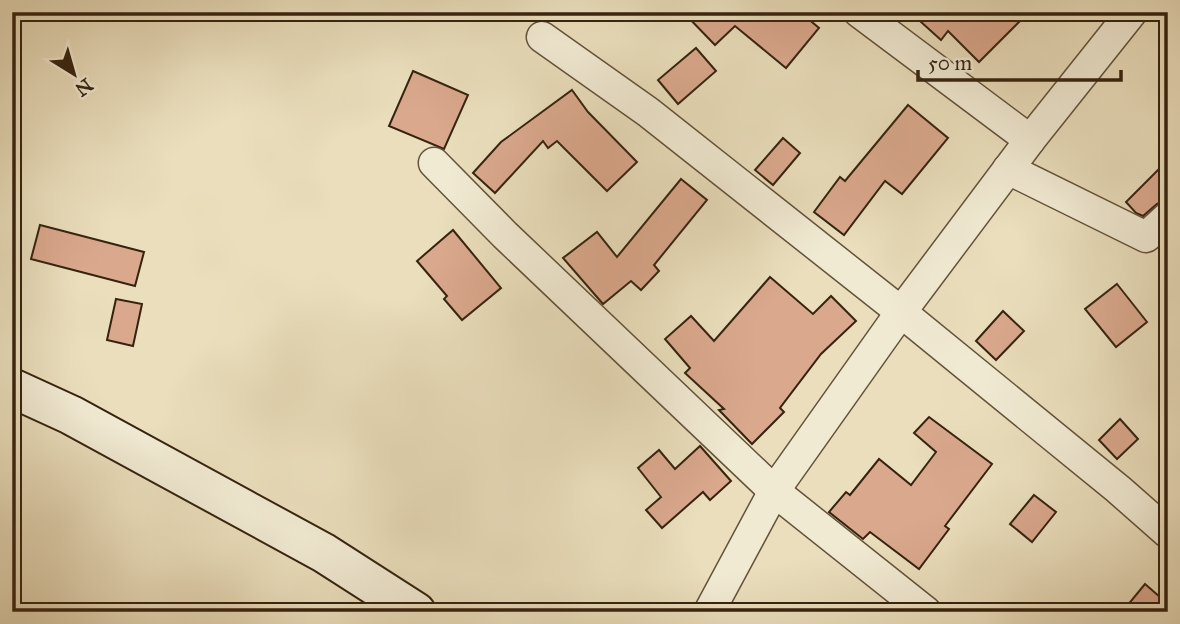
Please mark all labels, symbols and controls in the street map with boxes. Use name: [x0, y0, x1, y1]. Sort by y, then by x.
north arrow: [38, 38, 108, 108]
scale bar: [918, 38, 1120, 82]
text: 50 m: [928, 50, 973, 76]
text: N: [71, 73, 97, 101]

